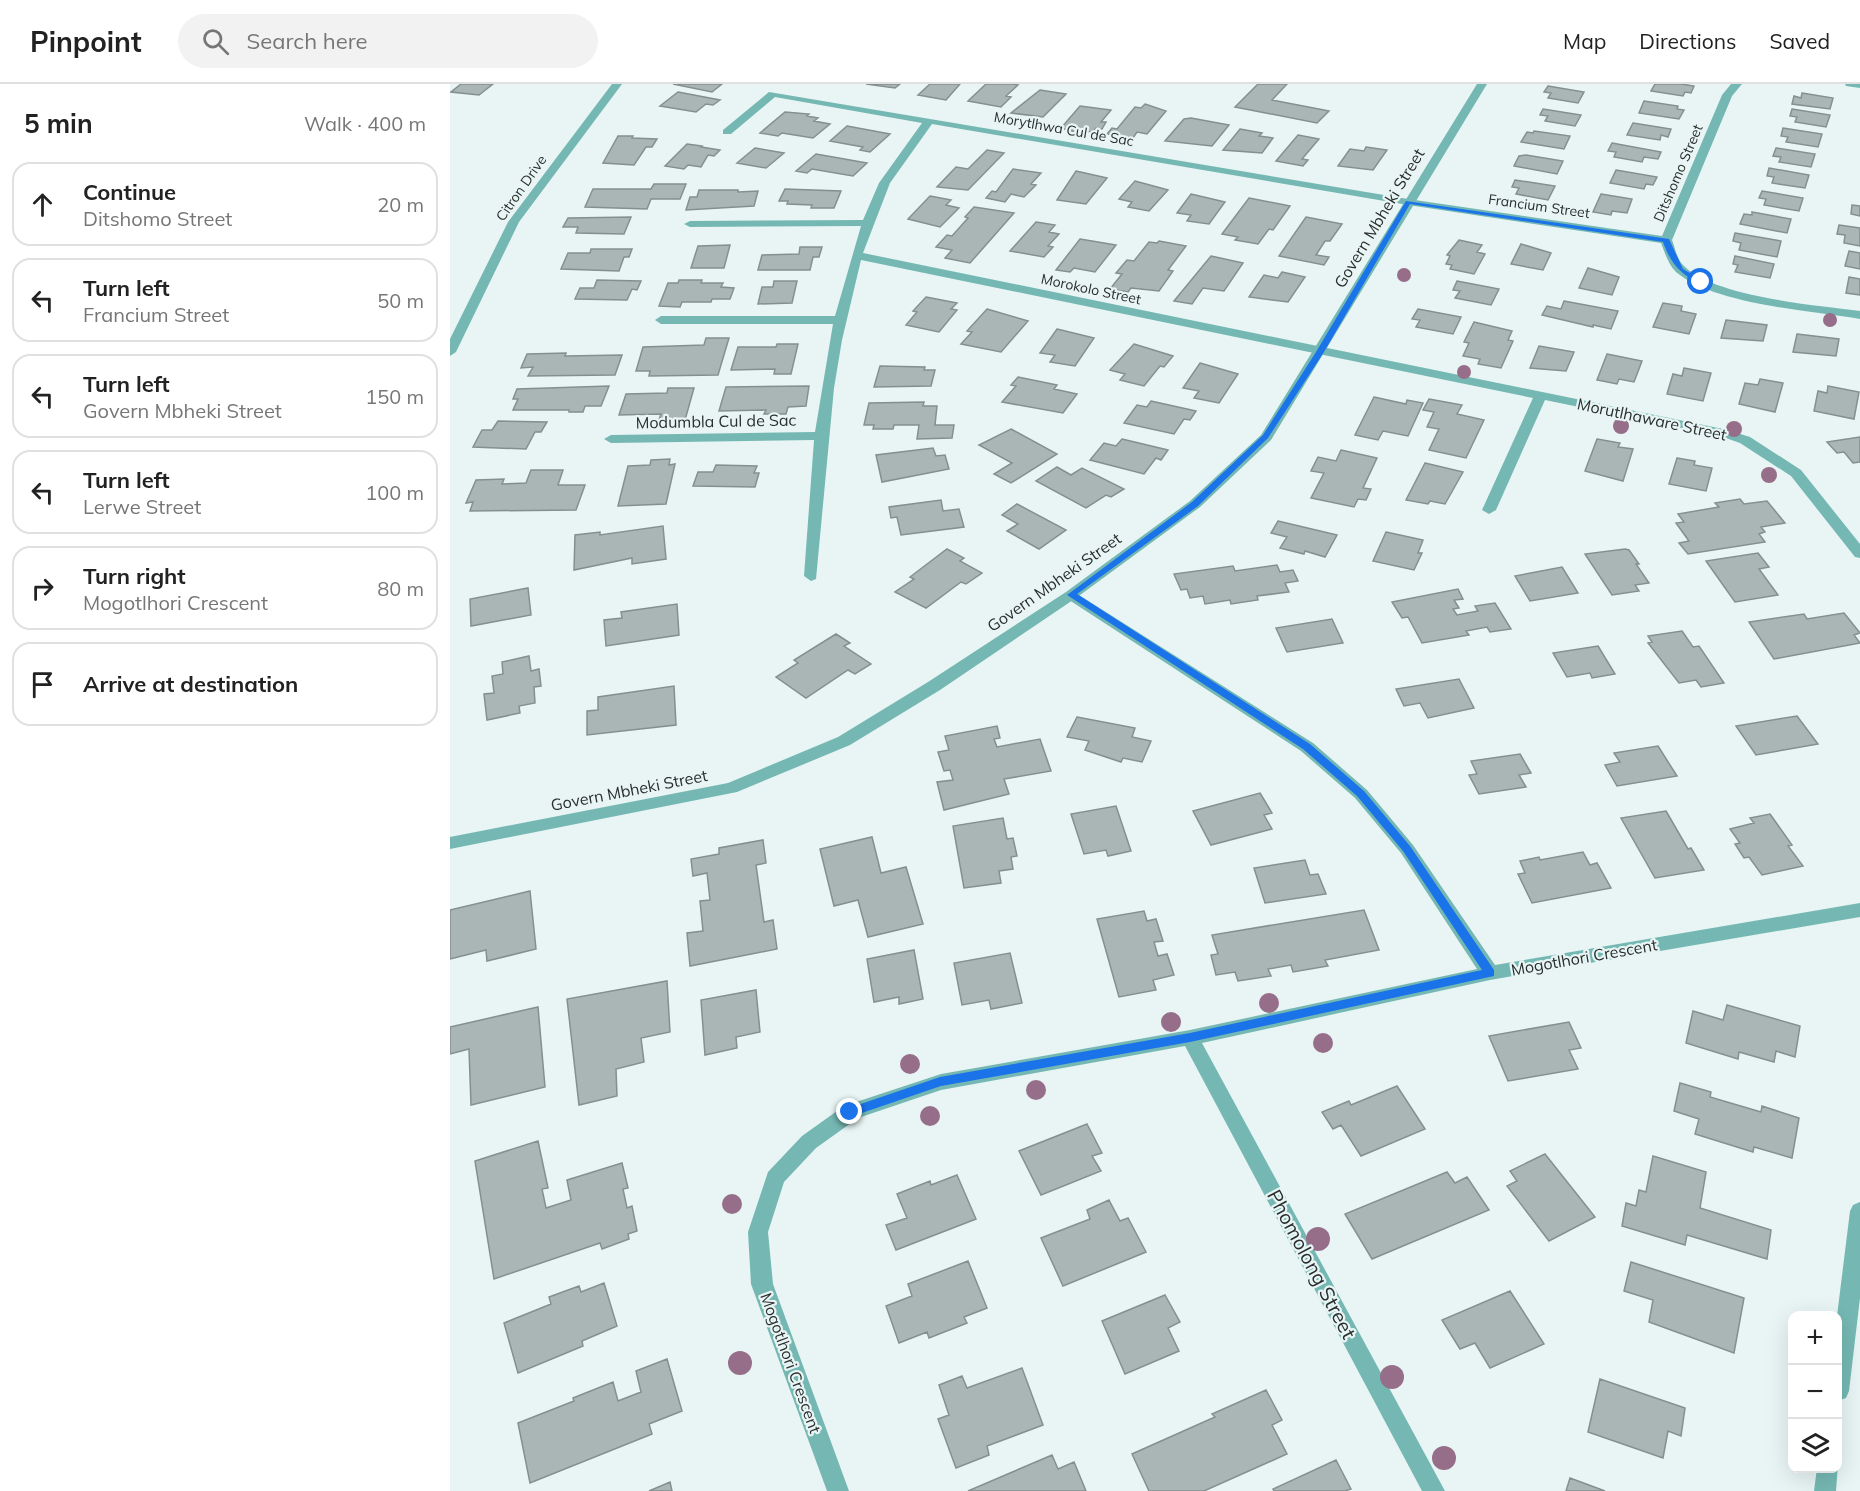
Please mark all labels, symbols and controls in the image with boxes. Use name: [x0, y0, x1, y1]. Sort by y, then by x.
search box: [178, 14, 598, 68]
text: Pinpoint: [30, 24, 142, 59]
icon: search: [199, 25, 232, 58]
text: Search here: [247, 27, 368, 55]
text: Map: [1563, 28, 1606, 54]
text: Directions: [1639, 28, 1736, 54]
text: Saved: [1769, 28, 1830, 54]
text: 5 min: [24, 107, 93, 140]
street label: Morytlhwa Cul de Sac: [993, 108, 1135, 150]
text: Walk · 400 m: [304, 111, 426, 136]
street label: Ditshomo Street: [1649, 121, 1707, 225]
street label: Govern Mbheki Street: [1329, 144, 1429, 291]
street label: Citron Drive: [492, 152, 550, 224]
text: Continue: [83, 178, 176, 206]
icon: ahead: [26, 188, 59, 221]
street label: Francium Street: [1487, 190, 1591, 222]
text: 20 m: [377, 192, 424, 217]
text: Ditshomo Street: [83, 206, 232, 231]
route start: [1687, 268, 1713, 294]
street label: Morokolo Street: [1039, 270, 1143, 308]
text: Turn left: [83, 274, 170, 302]
icon: left: [26, 284, 59, 317]
text: 50 m: [377, 288, 424, 313]
text: Francium Street: [83, 302, 229, 327]
text: Turn left: [83, 370, 170, 398]
icon: left: [26, 380, 59, 413]
text: 150 m: [365, 384, 424, 409]
street label: Morutlhaware Street: [1575, 393, 1729, 445]
text: Govern Mbheki Street: [83, 398, 282, 423]
street label: Modumbla Cul de Sac: [635, 410, 797, 432]
text: Turn left: [83, 466, 170, 494]
icon: left: [26, 476, 59, 509]
text: 100 m: [365, 480, 424, 505]
text: Lerwe Street: [83, 494, 201, 519]
street label: Govern Mbheki Street: [983, 528, 1125, 636]
text: Turn right: [83, 562, 186, 590]
icon: right: [26, 572, 59, 605]
text: 80 m: [377, 576, 424, 601]
text: Mogotlhori Crescent: [83, 590, 268, 615]
icon: arrive: [26, 668, 59, 701]
text: Arrive at destination: [83, 670, 298, 698]
street label: Govern Mbheki Street: [549, 765, 709, 815]
street label: Mogotlhori Crescent: [1509, 934, 1659, 980]
route end: [836, 1098, 862, 1124]
street label: Phomolong Street: [1262, 1185, 1362, 1343]
street label: Mogotlhori Crescent: [756, 1290, 826, 1436]
map controls: [1788, 1311, 1842, 1473]
button: +: [1788, 1311, 1842, 1365]
button: −: [1788, 1365, 1842, 1419]
button: layers: [1788, 1419, 1842, 1473]

